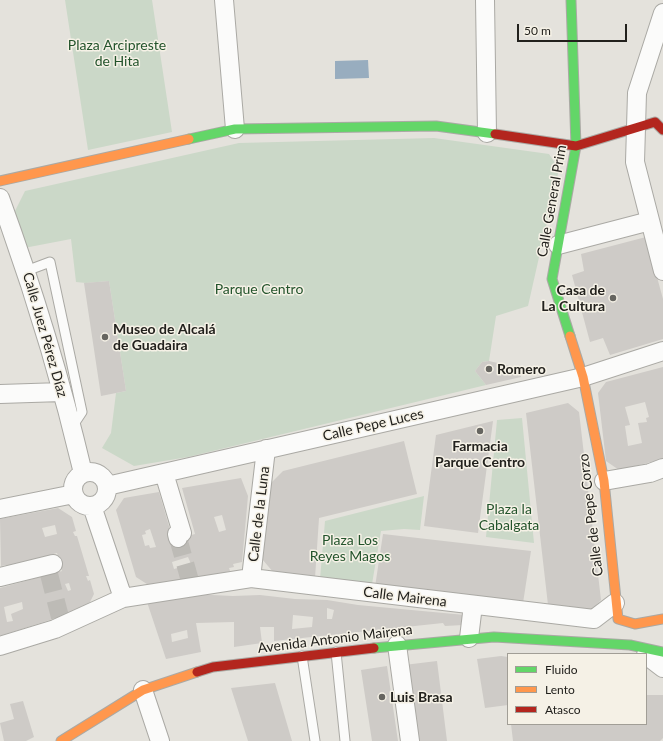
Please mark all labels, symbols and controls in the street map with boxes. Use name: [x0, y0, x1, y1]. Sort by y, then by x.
scale bar: [519, 16, 629, 42]
text: 50 m: [524, 23, 551, 38]
park label: Plaza Arcipreste de Hita: [68, 37, 166, 70]
street label: Calle General Prim: [534, 144, 570, 258]
street label: Calle Juez Pérez Díaz: [19, 270, 71, 400]
park label: Parque Centro: [215, 281, 303, 297]
place label: Casa de La Cultura: [541, 282, 605, 314]
marker: Casa de La Cultura: [608, 293, 618, 303]
place label: Museo de Alcalá de Guadaira: [113, 321, 216, 354]
marker: Museo de Alcalá de Guadaira: [100, 332, 110, 342]
place label: Romero: [497, 361, 546, 377]
marker: Romero: [484, 364, 494, 374]
street label: Calle Pepe Luces: [321, 405, 425, 445]
marker: Farmacia Parque Centro: [475, 426, 485, 436]
place label: Farmacia Parque Centro: [435, 438, 525, 470]
street label: Calle de Pepe Corzo: [575, 453, 607, 577]
street label: Calle de la Luna: [245, 465, 273, 563]
park label: Plaza la Cabalgata: [479, 501, 539, 534]
park label: Plaza Los Reyes Magos: [310, 532, 390, 564]
street label: Calle Mairena: [362, 584, 448, 610]
street label: Avenida Antonio Mairena: [257, 621, 413, 657]
legend: [507, 653, 647, 725]
text: Fluido: [545, 662, 578, 677]
text: Lento: [545, 682, 575, 697]
place label: Luis Brasa: [390, 689, 453, 705]
marker: Luis Brasa: [377, 692, 387, 702]
text: Atasco: [545, 702, 581, 717]

